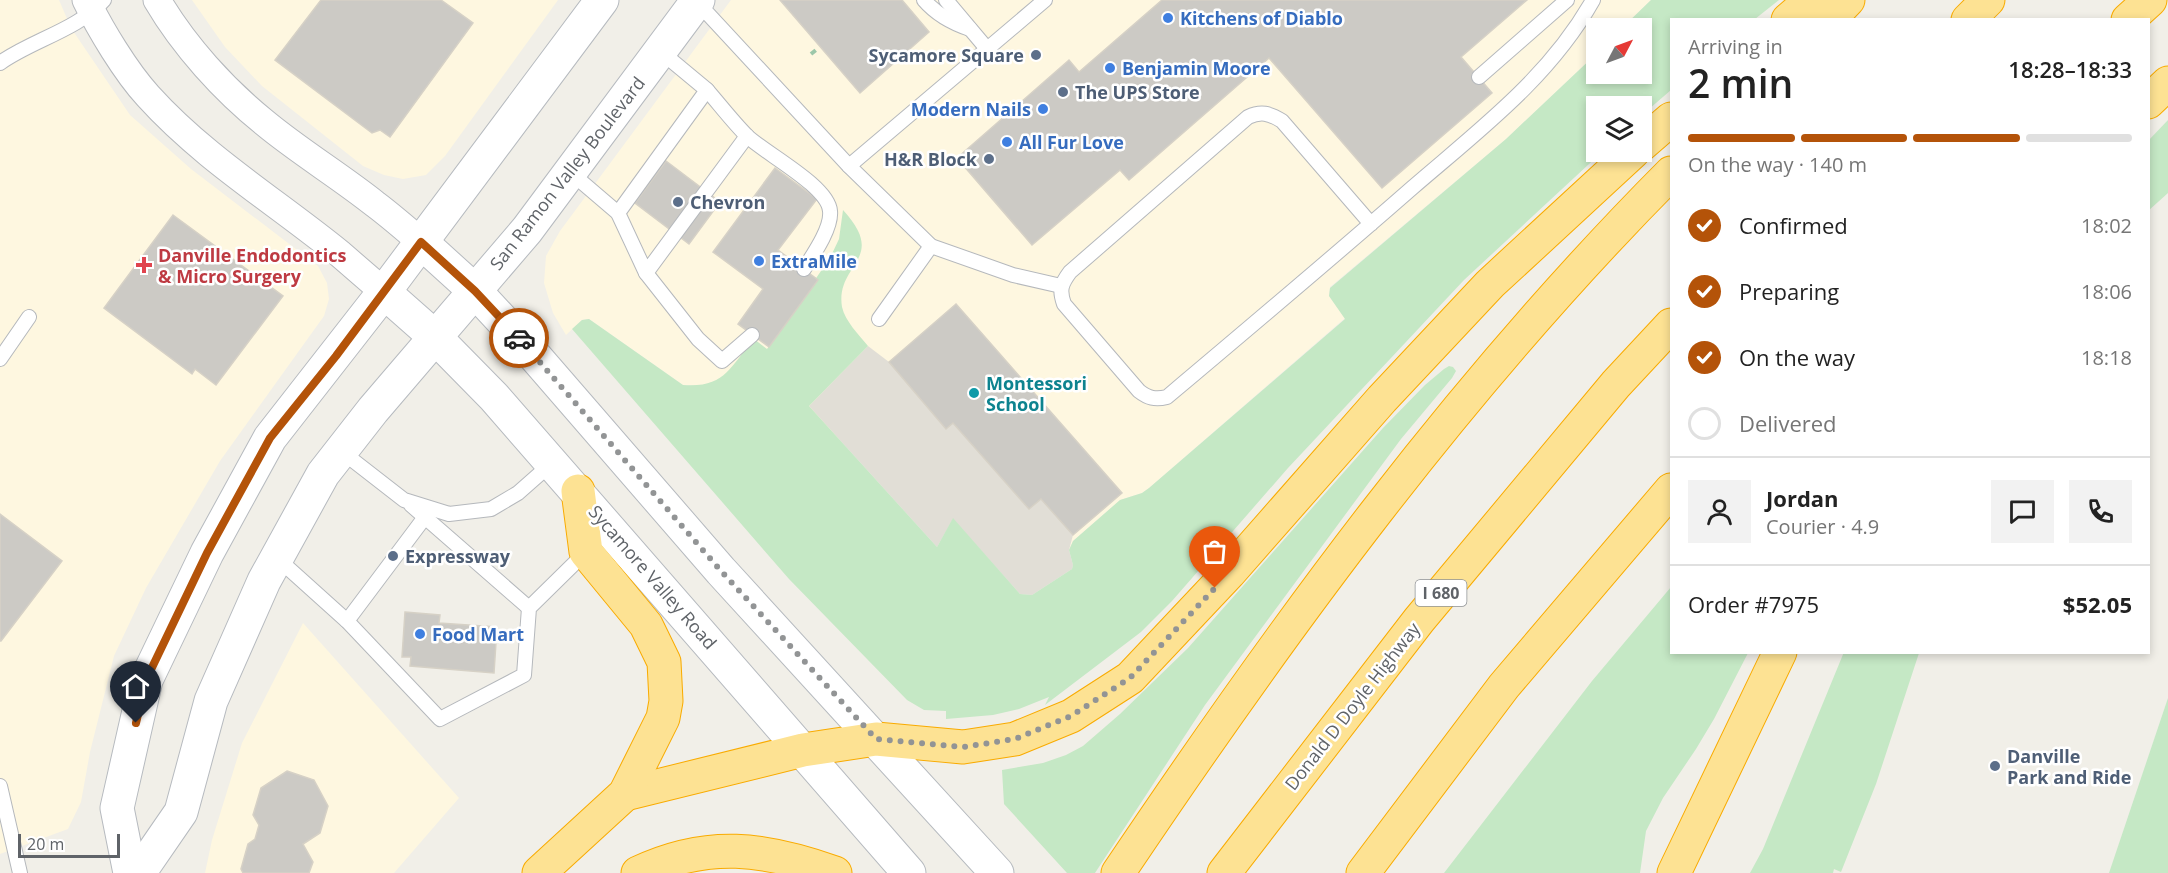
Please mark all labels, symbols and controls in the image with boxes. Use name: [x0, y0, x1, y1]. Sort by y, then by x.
place label: Kitchens of Diablo: [1180, 6, 1343, 30]
marker: Kitchens of Diablo: [1161, 11, 1175, 25]
north arrow: [1586, 18, 1652, 84]
map controls: [1586, 18, 1652, 162]
text: Arriving in: [1688, 33, 1783, 60]
place label: Sycamore Square: [869, 43, 1024, 67]
marker: Sycamore Square: [1029, 48, 1043, 62]
text: 18:28–18:33: [2008, 54, 2132, 84]
place label: Benjamin Moore: [1122, 56, 1271, 80]
text: 2 min: [1688, 56, 1793, 109]
marker: Benjamin Moore: [1103, 61, 1117, 75]
street label: San Ramon Valley Boulevard: [484, 71, 650, 275]
place label: The UPS Store: [1075, 80, 1200, 104]
marker: The UPS Store: [1056, 85, 1070, 99]
button: layers: [1586, 96, 1652, 162]
place label: Modern Nails: [911, 97, 1031, 121]
marker: Modern Nails: [1036, 102, 1050, 116]
place label: All Fur Love: [1019, 130, 1124, 154]
marker: All Fur Love: [1000, 135, 1014, 149]
place label: H&R Block: [884, 147, 978, 171]
text: On the way · 140 m: [1688, 151, 1867, 178]
marker: H&R Block: [982, 152, 996, 166]
place label: Chevron: [690, 190, 765, 214]
marker: Chevron: [671, 195, 685, 209]
icon: check: [1688, 209, 1721, 242]
text: Confirmed: [1739, 210, 1848, 240]
text: 18:02: [2081, 212, 2132, 239]
place label: Danville Endodontics & Micro Surgery: [158, 243, 346, 288]
place label: ExtraMile: [771, 249, 857, 273]
marker: ExtraMile: [752, 254, 766, 268]
marker: Danville Endodontics & Micro Surgery: [135, 256, 153, 274]
icon: check: [1688, 275, 1721, 308]
text: Preparing: [1739, 276, 1839, 306]
text: 18:06: [2081, 278, 2132, 305]
courier: [489, 308, 549, 368]
icon: car: [503, 322, 536, 355]
icon: check: [1688, 341, 1721, 374]
text: On the way: [1739, 342, 1855, 372]
text: 18:18: [2081, 344, 2132, 371]
place label: Montessori School: [986, 371, 1087, 416]
marker: Montessori School: [967, 386, 981, 400]
text: Delivered: [1739, 408, 1837, 438]
button: person: [1688, 480, 1751, 543]
button: chat: [1991, 480, 2054, 543]
button: phone: [2069, 480, 2132, 543]
text: Jordan: [1766, 483, 1839, 513]
street label: Sycamore Valley Road: [584, 500, 722, 654]
text: Courier · 4.9: [1766, 513, 1879, 540]
pin: [1189, 526, 1240, 588]
icon: bag: [1198, 535, 1231, 568]
place label: Expressway: [405, 544, 511, 568]
marker: Expressway: [386, 549, 400, 563]
road number: I 680: [1416, 580, 1466, 606]
text: Order #7975: [1688, 589, 1819, 619]
text: $52.05: [2063, 589, 2132, 619]
street label: Donald D Doyle Highway: [1279, 616, 1426, 795]
place label: Food Mart: [432, 622, 524, 646]
marker: Food Mart: [413, 627, 427, 641]
pin: [110, 661, 161, 723]
icon: home: [119, 670, 152, 703]
place label: Danville Park and Ride: [2007, 744, 2131, 789]
marker: Danville Park and Ride: [1988, 759, 2002, 773]
scale bar: [18, 831, 120, 858]
text: 20 m: [27, 833, 64, 855]

